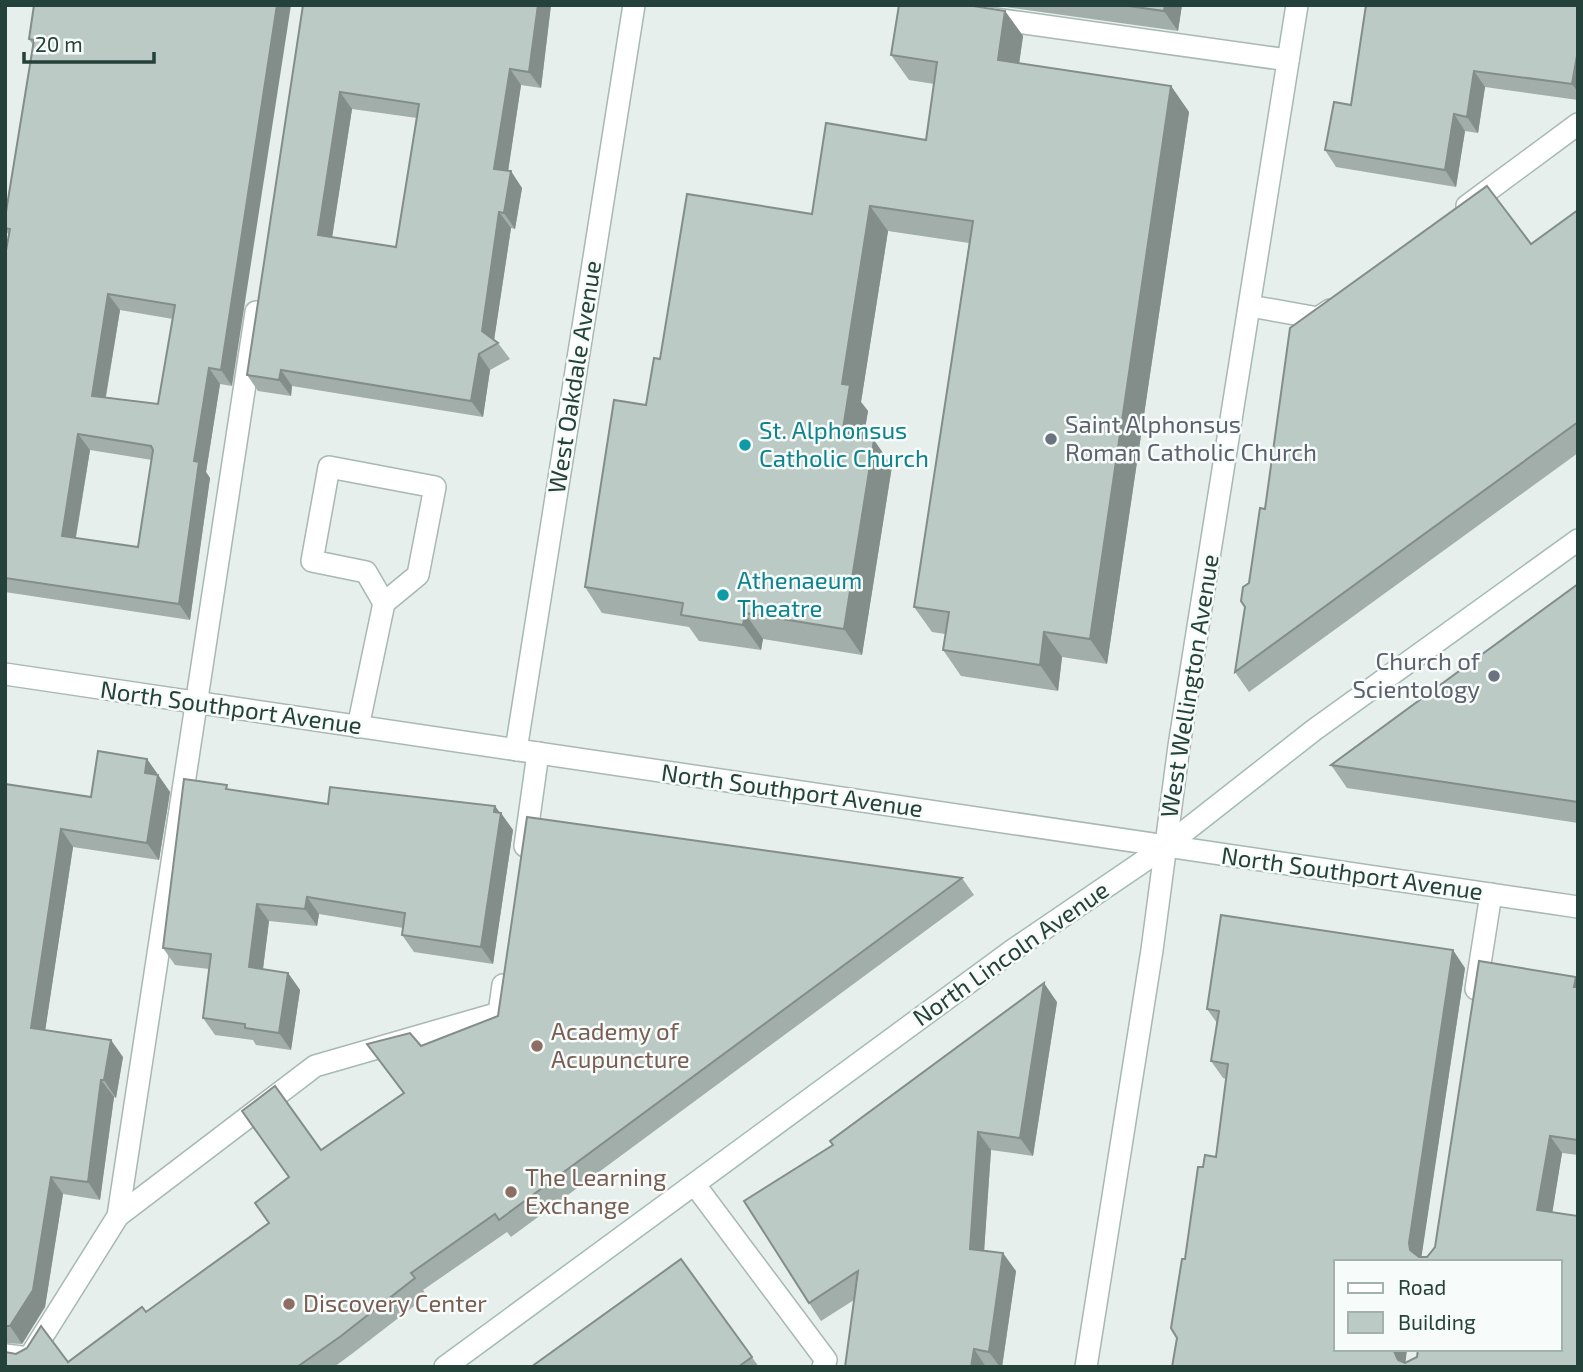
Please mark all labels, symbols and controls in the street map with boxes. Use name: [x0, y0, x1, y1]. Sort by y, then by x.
scale bar: [24, 21, 154, 65]
text: 20 m: [35, 31, 83, 56]
street label: West Oakdale Avenue: [541, 258, 606, 495]
place label: Saint Alphonsus Roman Catholic Church: [1065, 409, 1317, 466]
place label: St. Alphonsus Catholic Church: [759, 415, 929, 472]
marker: Saint Alphonsus Roman Catholic Church: [1043, 431, 1059, 447]
marker: St. Alphonsus Catholic Church: [737, 437, 753, 453]
street label: West Wellington Avenue: [1153, 552, 1224, 820]
place label: Athenaeum Theatre: [737, 565, 862, 622]
marker: Athenaeum Theatre: [715, 587, 731, 603]
place label: Church of Scientology: [1352, 646, 1481, 703]
marker: Church of Scientology: [1486, 668, 1502, 684]
street label: North Southport Avenue: [98, 674, 364, 739]
street label: North Southport Avenue: [659, 757, 925, 822]
street label: North Southport Avenue: [1219, 840, 1485, 905]
street label: North Lincoln Avenue: [907, 874, 1114, 1031]
place label: Academy of Acupuncture: [551, 1016, 690, 1073]
marker: Academy of Acupuncture: [529, 1038, 545, 1054]
place label: The Learning Exchange: [525, 1162, 666, 1219]
marker: The Learning Exchange: [503, 1184, 519, 1200]
legend: [1334, 1260, 1562, 1351]
text: Road: [1398, 1274, 1446, 1299]
place label: Discovery Center: [303, 1288, 487, 1317]
marker: Discovery Center: [281, 1296, 297, 1312]
text: Building: [1398, 1309, 1476, 1334]

